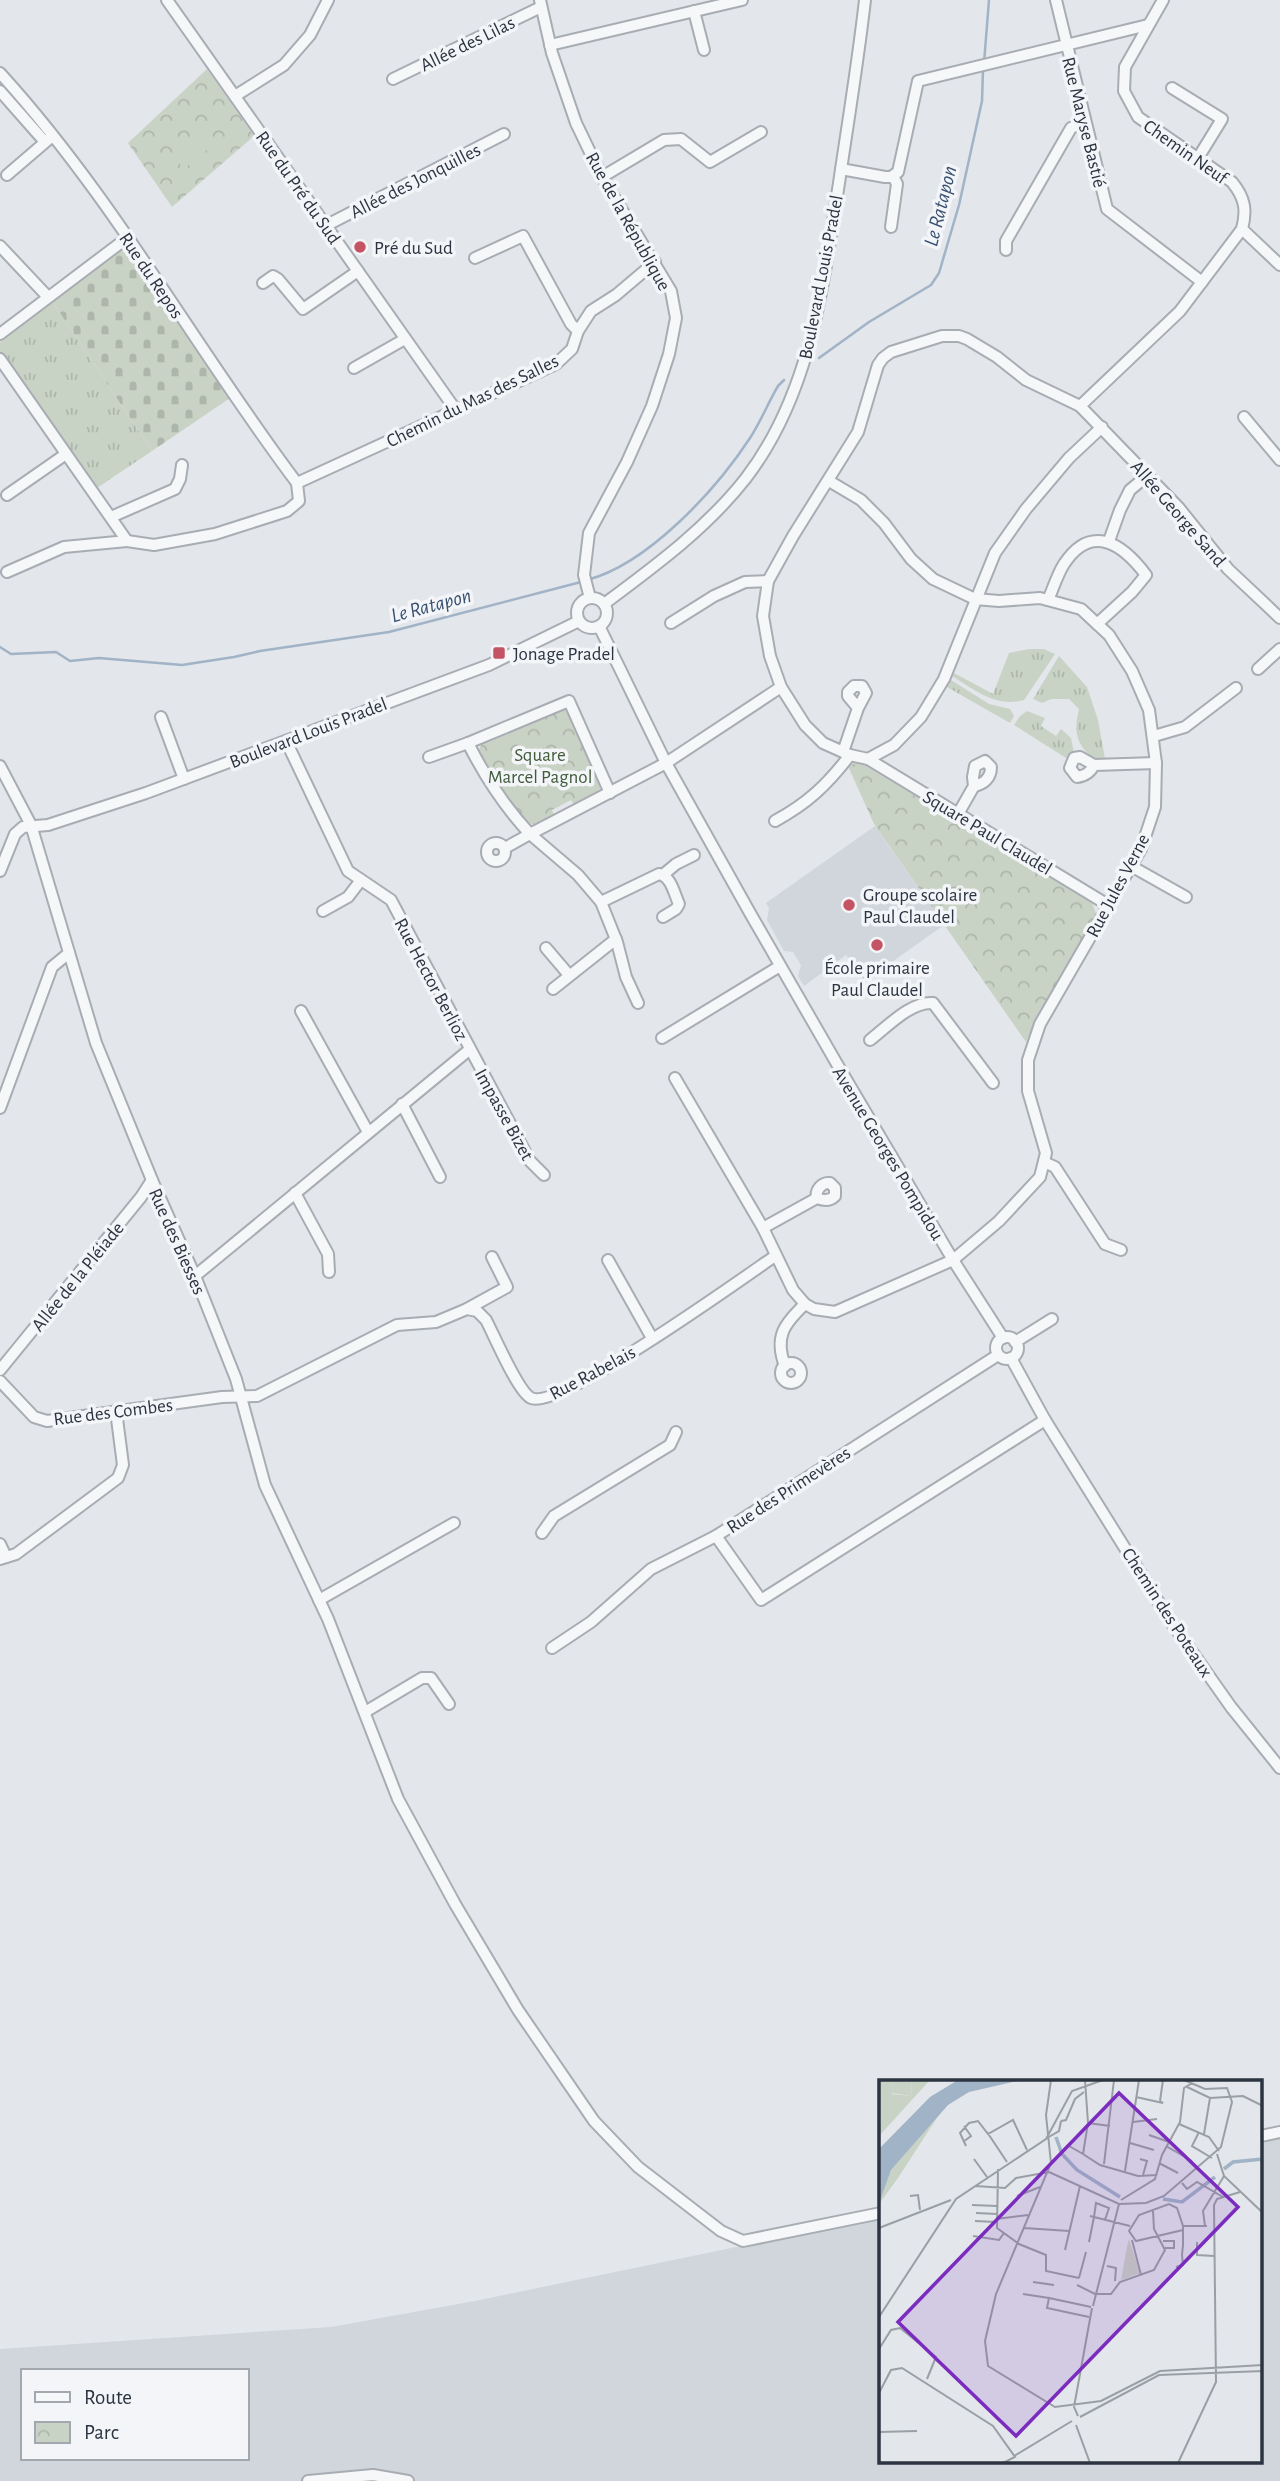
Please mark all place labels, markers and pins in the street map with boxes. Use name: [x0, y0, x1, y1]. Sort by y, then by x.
marker: Pré du Sud: [352, 239, 368, 255]
place label: Pré du Sud: [374, 239, 453, 258]
marker: Jonage Pradel: [491, 645, 507, 661]
place label: Jonage Pradel: [513, 645, 615, 664]
place label: Groupe scolaire Paul Claudel: [863, 886, 977, 927]
marker: Groupe scolaire Paul Claudel: [841, 897, 857, 913]
marker: École primaire Paul Claudel: [869, 937, 885, 953]
place label: École primaire Paul Claudel: [824, 957, 930, 1000]

